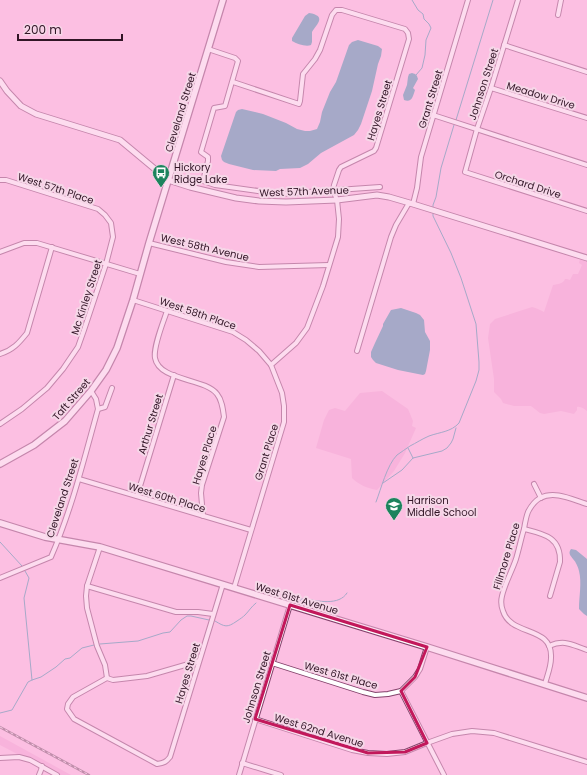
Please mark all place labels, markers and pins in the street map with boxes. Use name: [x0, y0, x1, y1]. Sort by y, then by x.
place label: Hickory Ridge Lake: [174, 160, 227, 187]
bus stop icon: Hickory Ridge Lake: [151, 163, 171, 188]
place label: Harrison Middle School: [407, 493, 477, 520]
school or university icon: Harrison Middle School: [384, 496, 404, 521]

